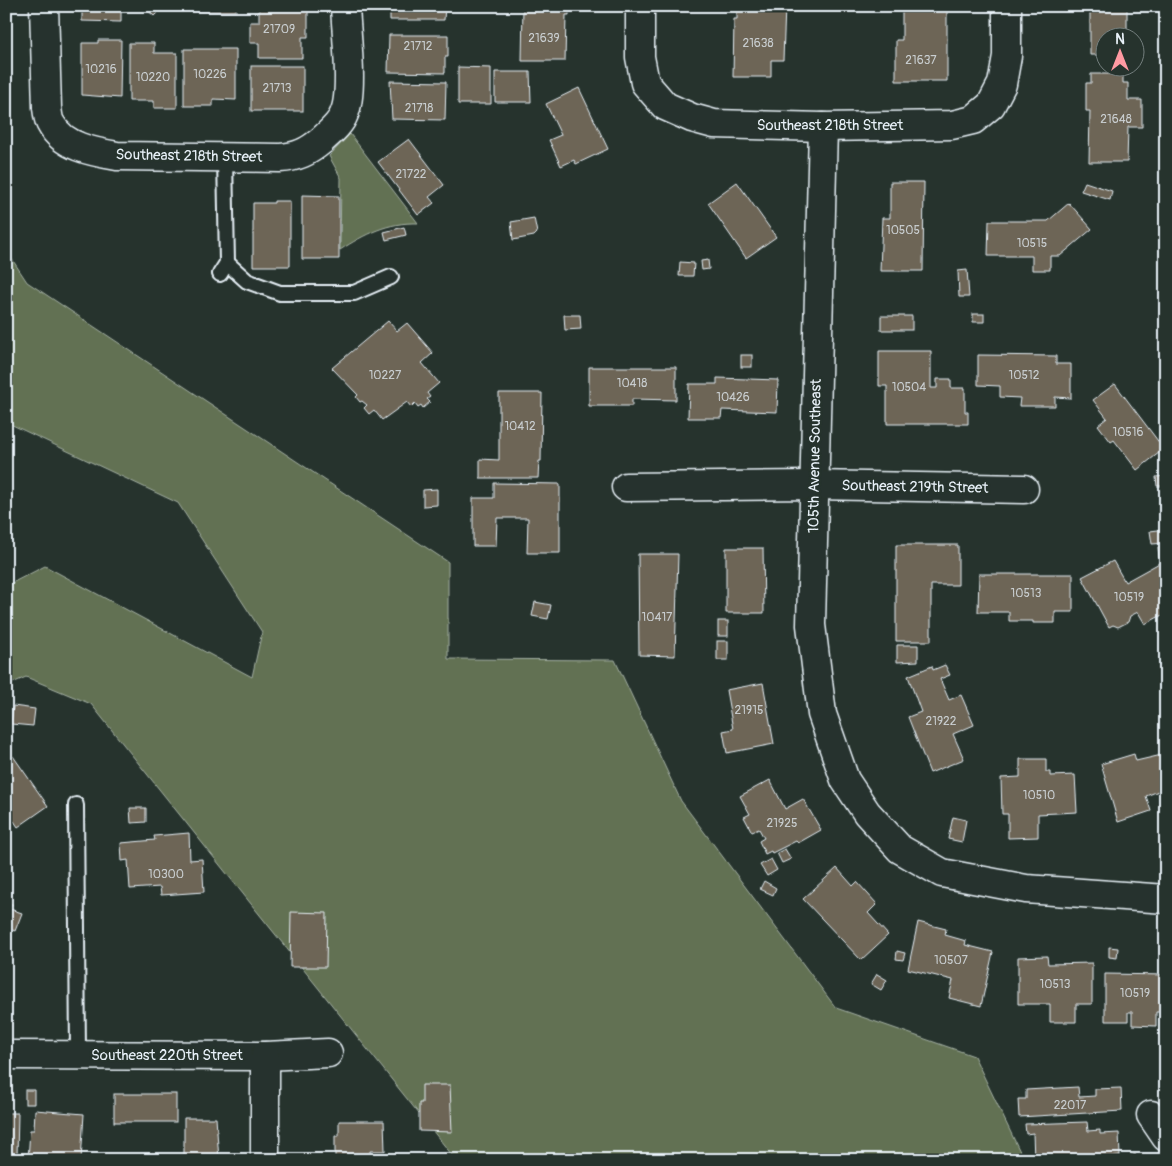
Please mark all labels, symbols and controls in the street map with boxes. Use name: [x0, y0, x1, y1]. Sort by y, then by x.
house number: 21709: [263, 22, 295, 37]
north arrow: [1094, 28, 1144, 78]
house number: 21639: [528, 31, 560, 46]
text: N: [1115, 31, 1125, 48]
house number: 21638: [742, 36, 774, 51]
house number: 21712: [403, 39, 433, 54]
house number: 21637: [905, 53, 937, 68]
house number: 10216: [85, 62, 117, 77]
house number: 10226: [193, 67, 227, 82]
house number: 10220: [136, 70, 170, 85]
house number: 21713: [262, 81, 292, 96]
house number: 21718: [405, 101, 433, 116]
house number: 21648: [1100, 112, 1132, 127]
street label: Southeast 218th Street: [757, 116, 904, 135]
street label: Southeast 218th Street: [116, 145, 263, 167]
house number: 21722: [395, 167, 427, 182]
house number: 10505: [886, 223, 920, 238]
house number: 10515: [1017, 236, 1047, 251]
house number: 10227: [369, 368, 402, 383]
house number: 10512: [1009, 368, 1040, 383]
house number: 10418: [617, 376, 647, 391]
street label: 105th Avenue Southeast: [804, 378, 826, 533]
house number: 10504: [892, 380, 926, 395]
house number: 10426: [716, 390, 750, 405]
house number: 10412: [504, 419, 536, 434]
house number: 10516: [1112, 425, 1144, 440]
street label: Southeast 219th Street: [841, 476, 990, 498]
house number: 10513: [1011, 586, 1042, 601]
house number: 10519: [1114, 590, 1144, 605]
house number: 10417: [642, 610, 673, 625]
house number: 21915: [735, 703, 763, 718]
house number: 21922: [926, 714, 957, 729]
house number: 10510: [1023, 788, 1055, 803]
house number: 21925: [767, 816, 797, 831]
house number: 10300: [148, 867, 184, 882]
house number: 10507: [934, 953, 969, 968]
house number: 10513: [1040, 977, 1071, 992]
house number: 10519: [1120, 986, 1150, 1001]
street label: Southeast 220th Street: [91, 1046, 244, 1065]
house number: 22017: [1054, 1098, 1087, 1113]

